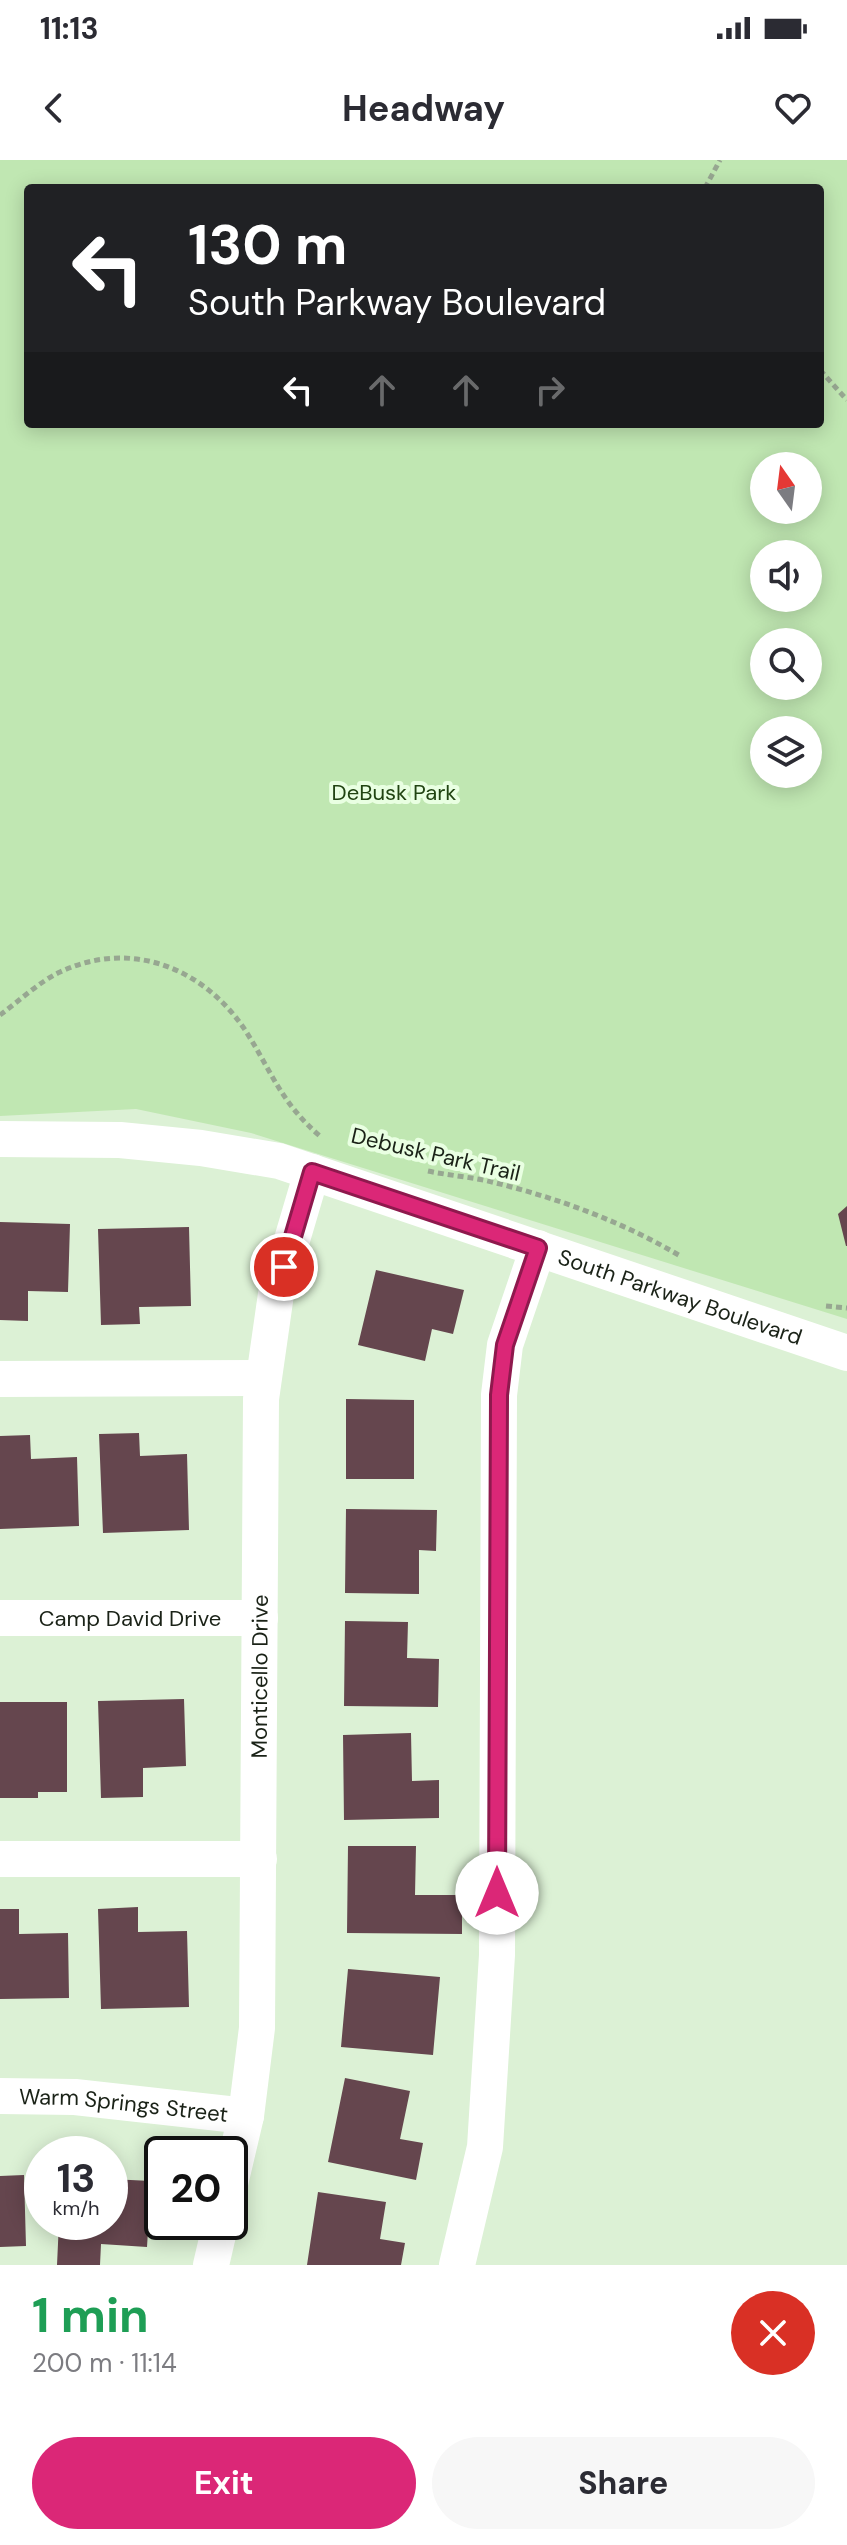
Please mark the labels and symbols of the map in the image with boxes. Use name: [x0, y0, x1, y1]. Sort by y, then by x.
north arrow: [750, 452, 822, 524]
park label: DeBusk Park: [332, 778, 456, 807]
street label: Debusk Park Trail: [348, 1121, 523, 1188]
pin: [250, 1233, 318, 1301]
street label: South Parkway Boulevard: [554, 1242, 806, 1352]
street label: Monticello Drive: [245, 1594, 275, 1759]
street label: Camp David Drive: [39, 1604, 221, 1633]
position arrow: [455, 1851, 539, 1935]
street label: Warm Springs Street: [19, 2082, 230, 2129]
speed limit sign: 20: [144, 2136, 248, 2240]

